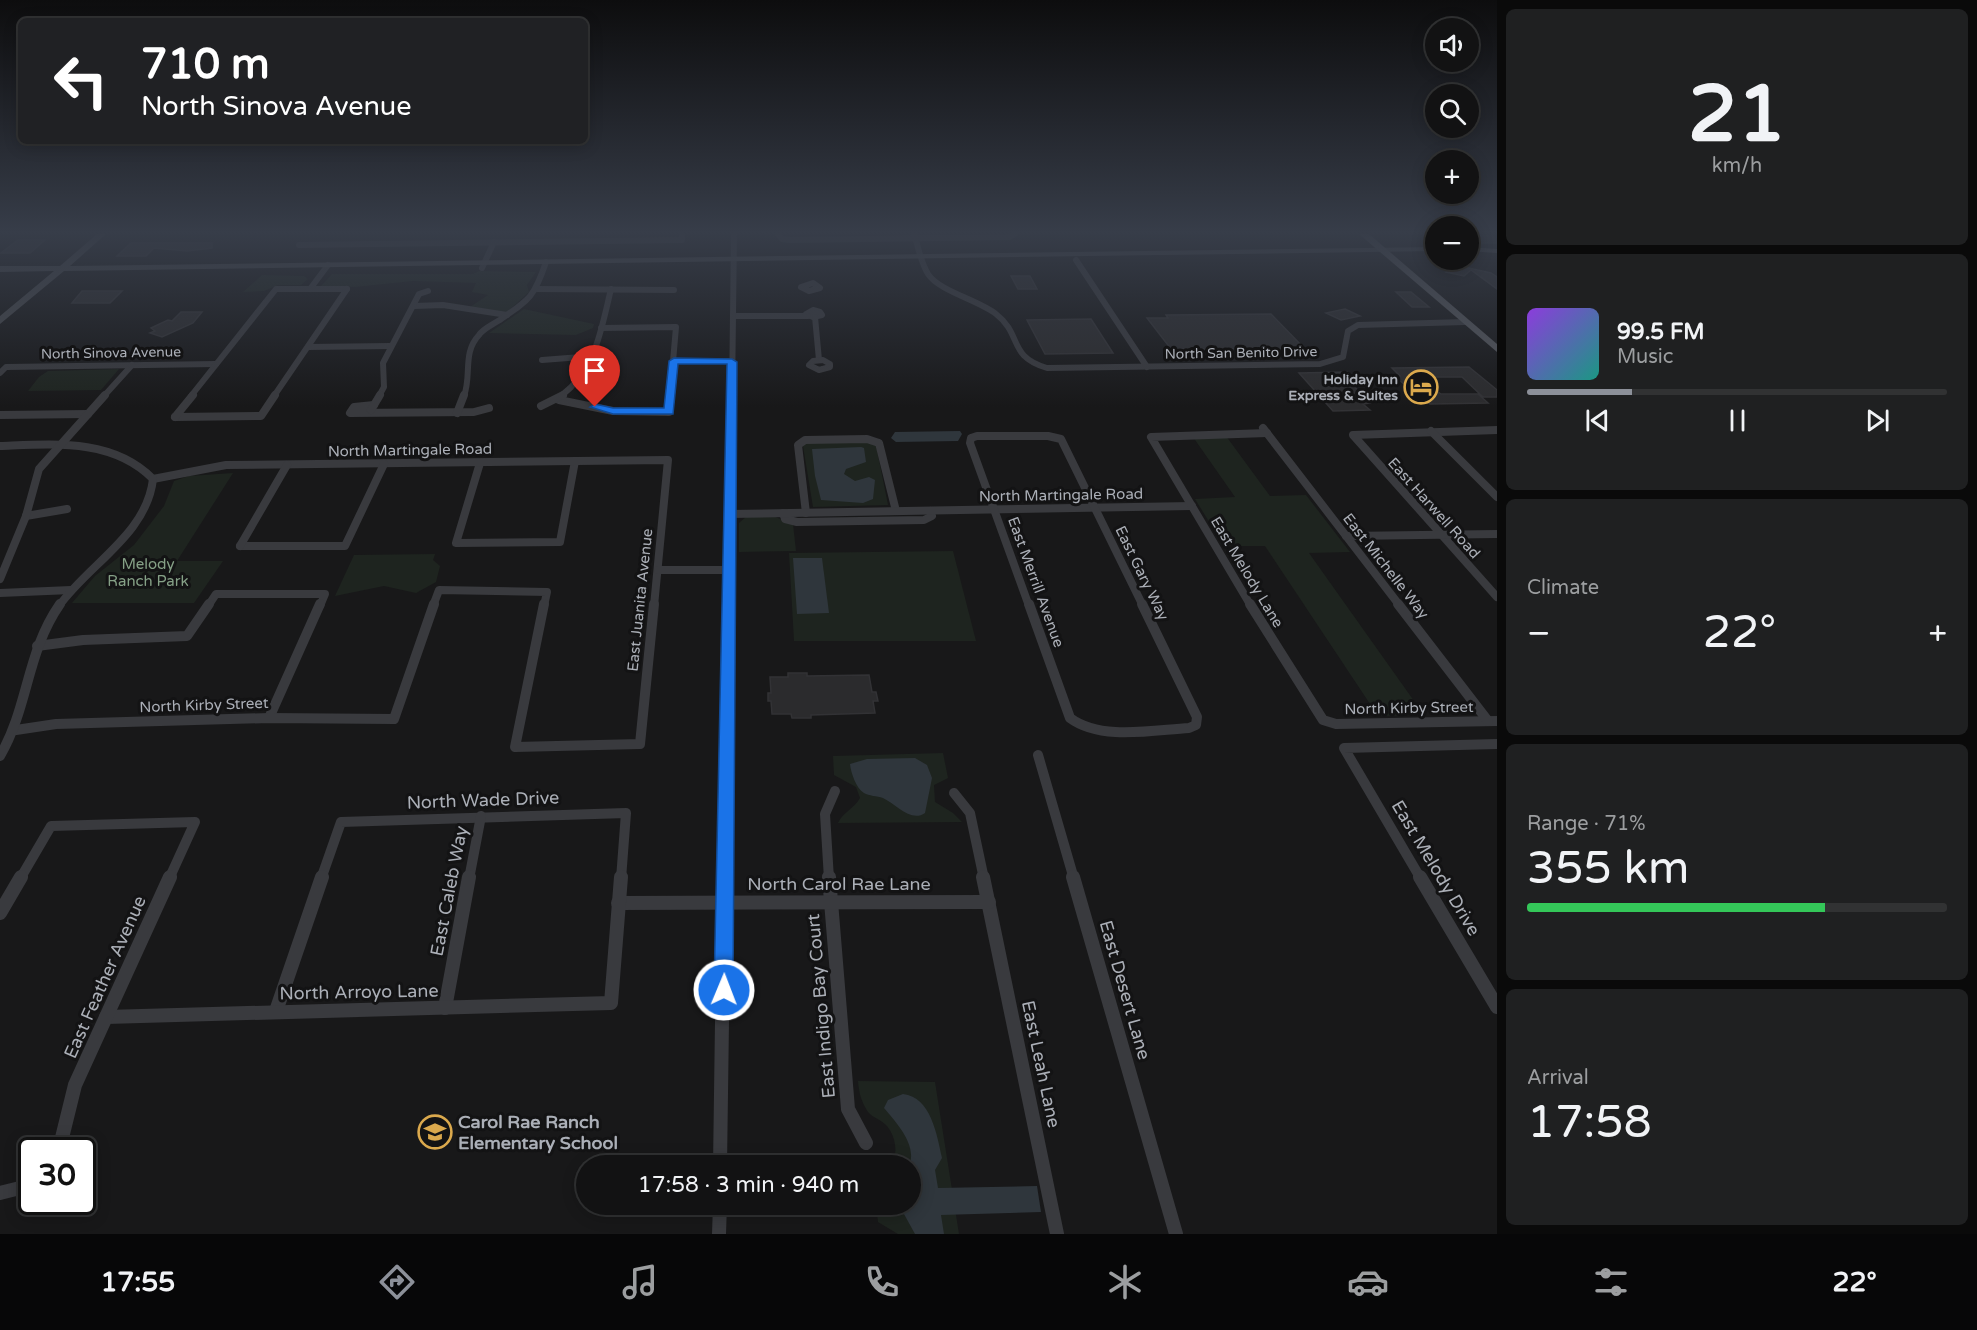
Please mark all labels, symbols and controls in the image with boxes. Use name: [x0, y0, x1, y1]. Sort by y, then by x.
map controls: [1425, 18, 1479, 270]
button: sound: [1425, 18, 1479, 72]
text: 710 m: [141, 39, 270, 90]
icon: left: [42, 42, 120, 120]
text: 21: [1688, 68, 1786, 162]
button: search: [1425, 84, 1479, 138]
text: North Sinova Avenue: [141, 90, 412, 123]
button: +: [1425, 150, 1479, 204]
text: km/h: [1712, 154, 1762, 178]
button: −: [1425, 216, 1479, 270]
text: 99.5 FM: [1617, 319, 1705, 345]
street label: North Sinova Avenue: [41, 343, 181, 363]
street label: North San Benito Drive: [1165, 343, 1317, 363]
pin: [569, 345, 620, 407]
text: Music: [1617, 345, 1673, 369]
icon: arrive: [578, 354, 611, 387]
hotel icon: Holiday Inn Express & Suites: [1403, 369, 1439, 405]
place label: Holiday Inn Express & Suites: [1288, 371, 1398, 404]
icon: previous: [1581, 404, 1614, 437]
icon: pause: [1721, 404, 1754, 437]
icon: next: [1861, 404, 1894, 437]
street label: North Martingale Road: [328, 440, 492, 460]
street label: East Harwell Road: [1384, 454, 1484, 562]
street label: North Martingale Road: [979, 485, 1143, 505]
street label: East Michelle Way: [1339, 510, 1433, 622]
street label: East Melody Lane: [1207, 513, 1287, 631]
street label: East Merrill Avenue: [1004, 514, 1068, 650]
street label: East Gary Way: [1111, 523, 1173, 623]
street label: East Juanita Avenue: [624, 528, 656, 672]
park label: Melody Ranch Park: [107, 555, 189, 590]
text: Climate: [1527, 576, 1599, 600]
text: 22°: [1703, 606, 1776, 660]
text: −: [1527, 614, 1551, 653]
text: +: [1928, 614, 1947, 653]
street label: North Kirby Street: [139, 694, 269, 716]
street label: North Kirby Street: [1344, 698, 1474, 718]
street label: North Wade Drive: [406, 786, 560, 814]
street label: East Melody Drive: [1387, 796, 1485, 940]
text: Range · 71%: [1527, 812, 1646, 836]
street label: East Caleb Way: [426, 824, 472, 958]
text: 355 km: [1527, 842, 1689, 896]
street label: North Carol Rae Lane: [747, 873, 931, 895]
street label: East Feather Avenue: [59, 892, 151, 1062]
street label: East Indigo Bay Court: [802, 913, 840, 1099]
street label: East Desert Lane: [1095, 918, 1155, 1062]
position arrow: [692, 958, 756, 1022]
street label: North Arroyo Lane: [279, 980, 439, 1004]
street label: East Leah Lane: [1017, 998, 1065, 1130]
text: Arrival: [1527, 1066, 1589, 1090]
text: 17:58: [1527, 1096, 1652, 1150]
place label: Carol Rae Ranch Elementary School: [458, 1111, 618, 1154]
school or university icon: Carol Rae Ranch Elementary School: [417, 1114, 453, 1150]
speed limit sign: 30: [18, 1137, 96, 1215]
text: 17:58 · 3 min · 940 m: [638, 1172, 859, 1198]
icon: directions: [376, 1261, 418, 1303]
icon: music: [619, 1261, 661, 1303]
icon: phone: [861, 1261, 903, 1303]
icon: climate: [1104, 1261, 1146, 1303]
icon: car: [1347, 1261, 1389, 1303]
icon: filters: [1590, 1261, 1632, 1303]
text: 17:55: [100, 1266, 175, 1299]
text: 22°: [1832, 1266, 1877, 1299]

